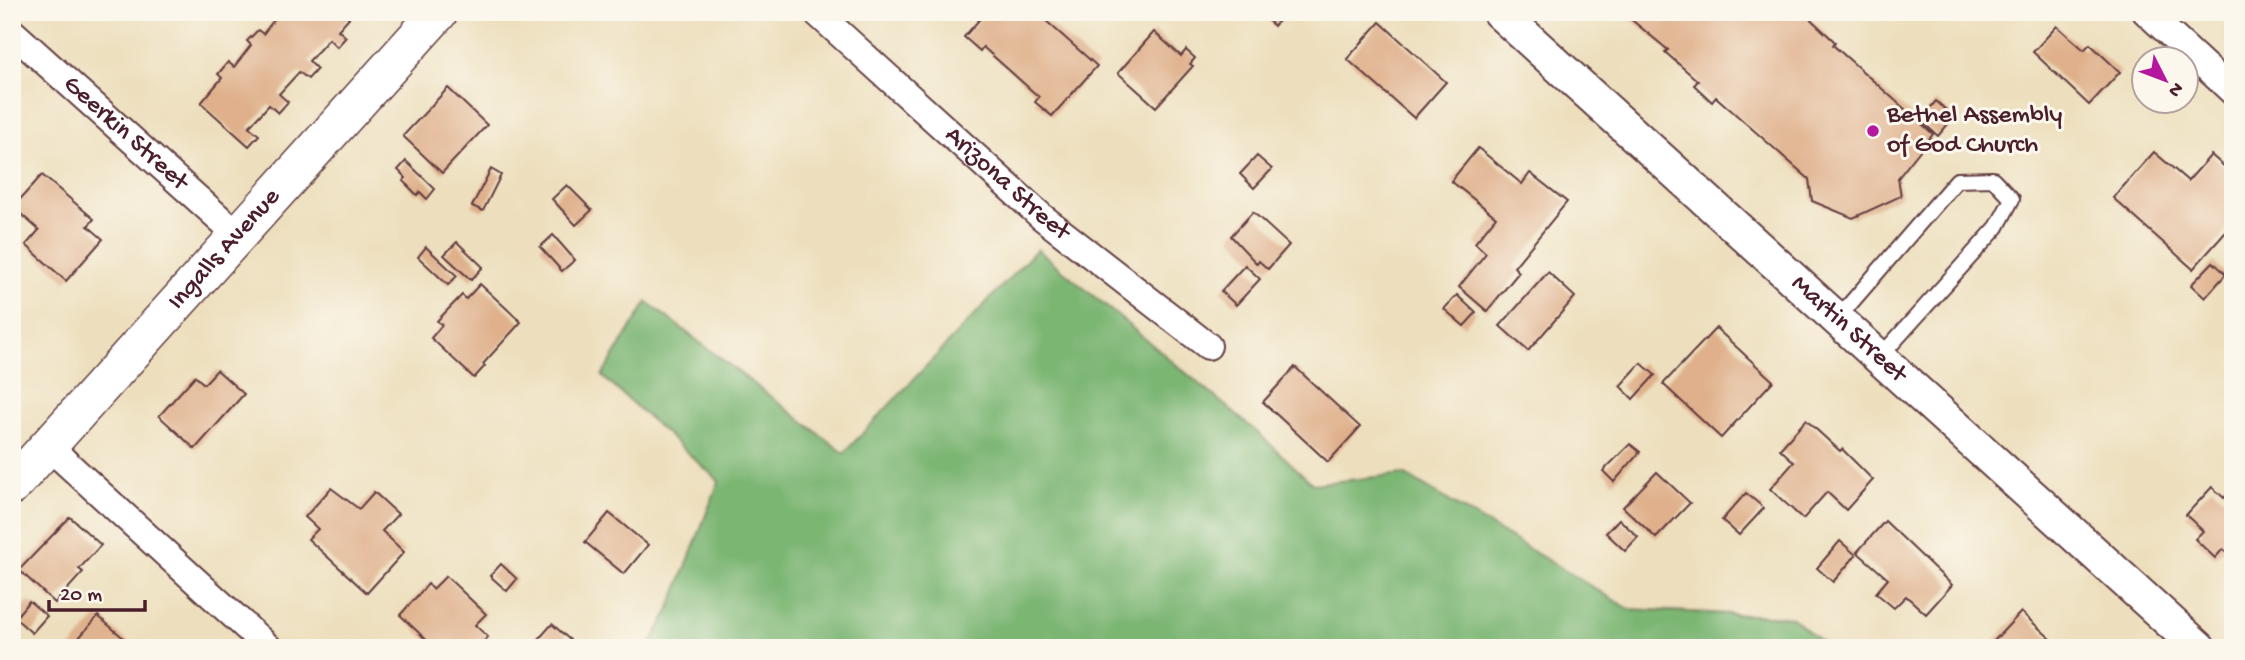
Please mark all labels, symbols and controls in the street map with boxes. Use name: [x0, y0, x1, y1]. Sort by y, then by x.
north arrow: [2130, 46, 2200, 116]
street label: Geerkin Street: [56, 69, 196, 199]
text: N: [2162, 77, 2188, 101]
place label: Bethel Assembly of God Church: [1886, 101, 2062, 162]
street label: Arizona Street: [938, 120, 1078, 249]
marker: Bethel Assembly of God Church: [1865, 123, 1881, 139]
street label: Ingalls Avenue: [162, 182, 288, 317]
street label: Martin Street: [1784, 269, 1915, 392]
scale bar: [49, 569, 145, 613]
text: 20 m: [60, 584, 102, 609]

